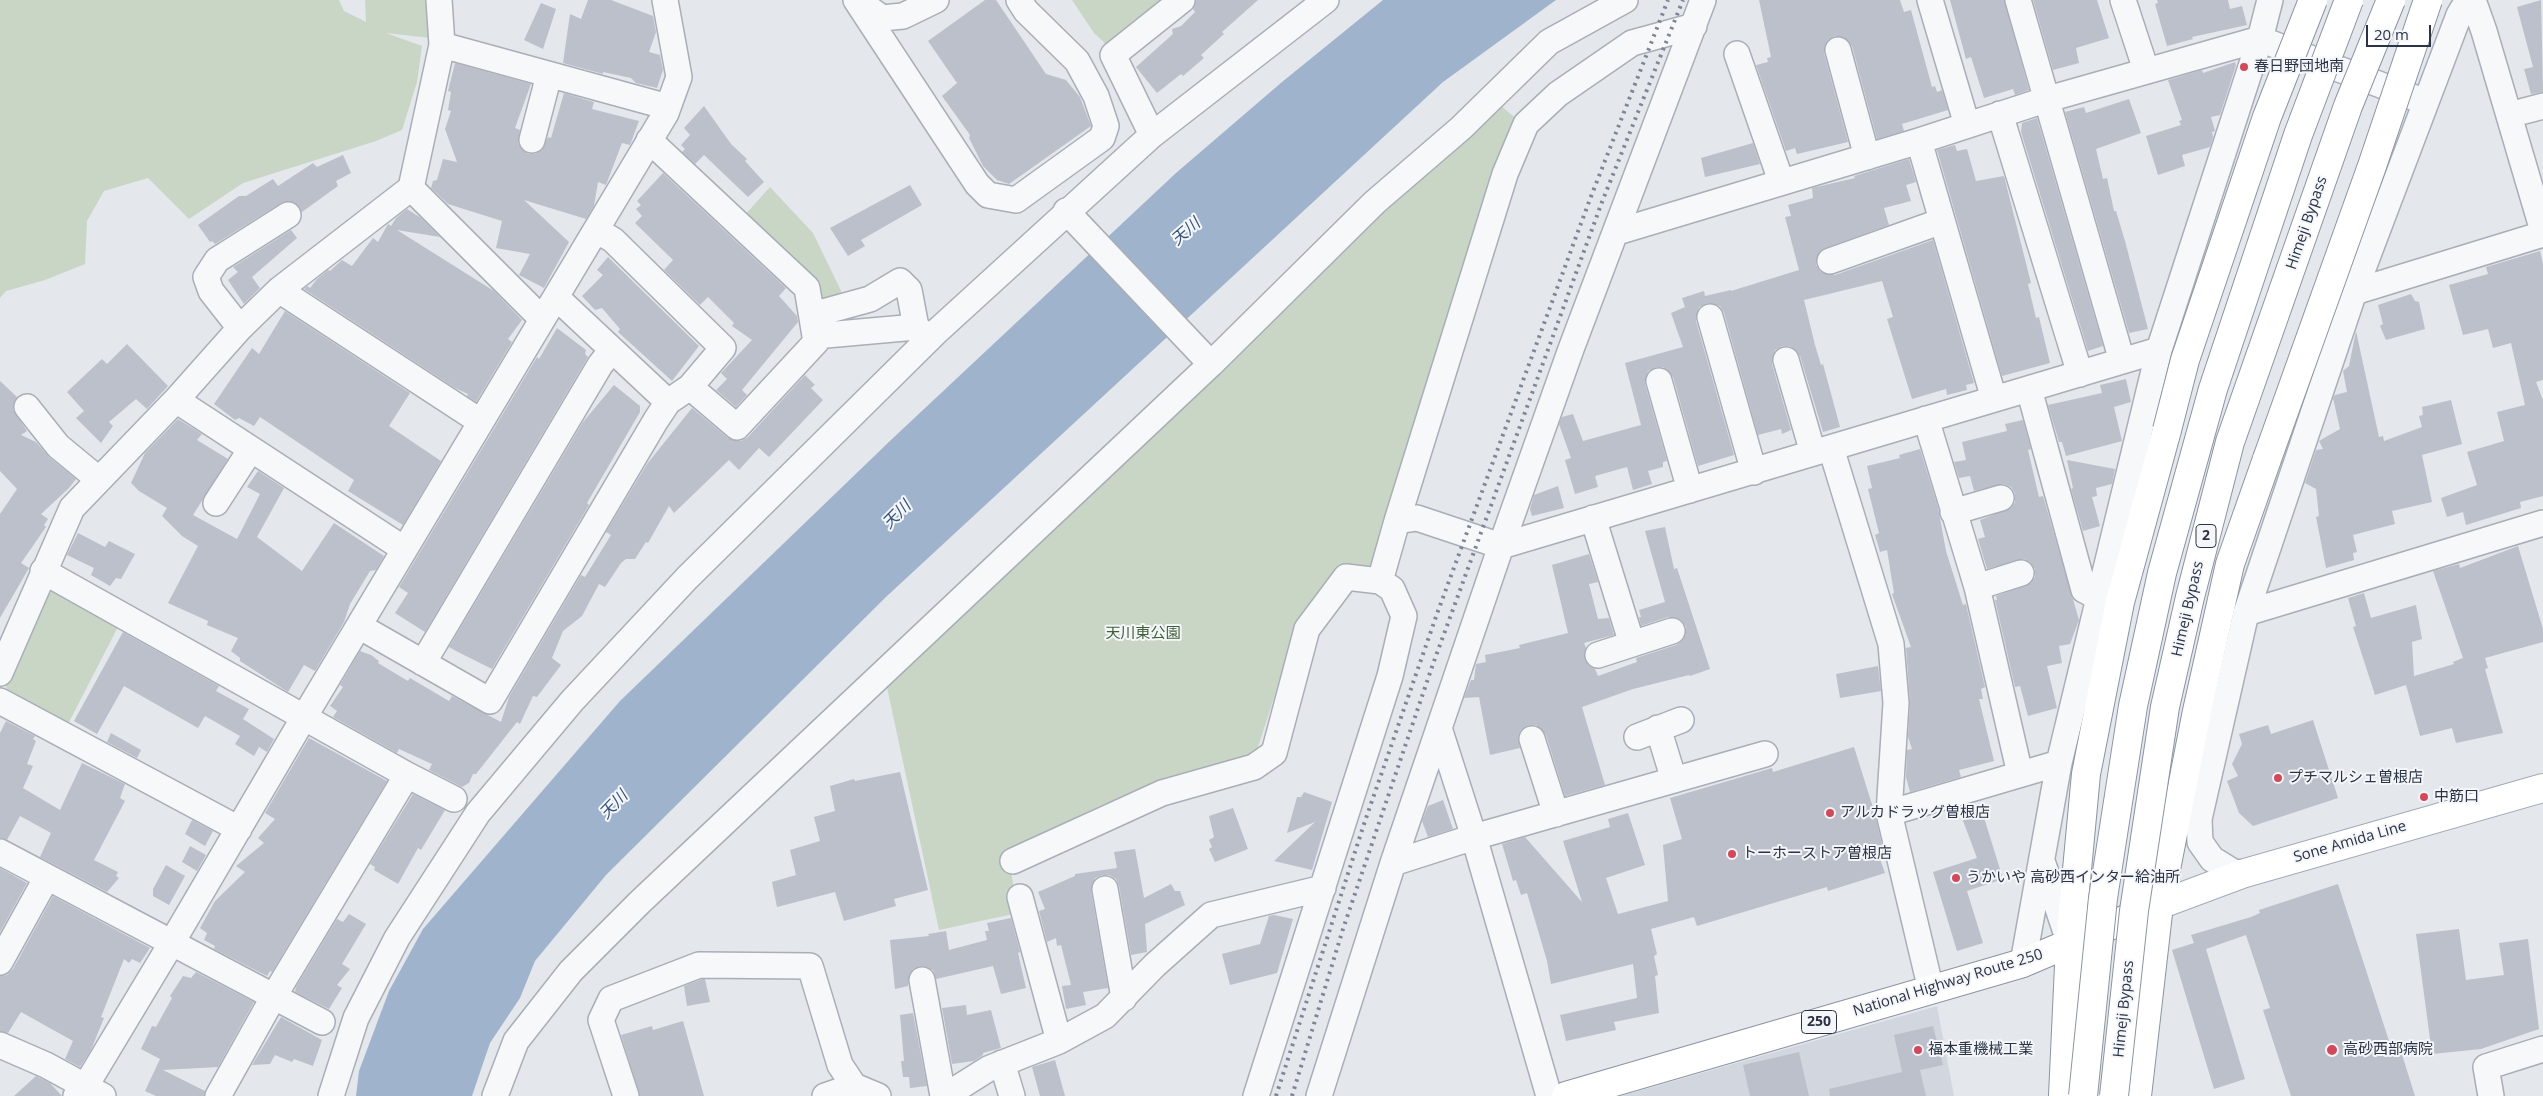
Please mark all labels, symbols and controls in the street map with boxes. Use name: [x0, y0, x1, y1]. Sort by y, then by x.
scale bar: [2368, 15, 2433, 47]
text: 20 m: [2374, 24, 2409, 44]
place label: 春日野団地南: [2254, 58, 2344, 76]
marker: 春日野団地南: [2238, 61, 2250, 73]
street label: Himeji Bypass: [2283, 174, 2331, 272]
water label: 天川: [1168, 214, 1204, 250]
water label: 天川: [879, 497, 915, 533]
road number: 2: [2196, 524, 2216, 548]
street label: Himeji Bypass: [2168, 559, 2208, 659]
park label: 天川東公園: [1106, 625, 1180, 643]
place label: プチマルシェ曽根店: [2288, 769, 2423, 787]
marker: プチマルシェ曽根店: [2272, 772, 2284, 784]
water label: 天川: [596, 787, 632, 823]
place label: 中筋口: [2434, 788, 2479, 806]
marker: 中筋口: [2418, 791, 2430, 803]
place label: アルカドラッグ曽根店: [1840, 804, 1990, 822]
marker: アルカドラッグ曽根店: [1824, 807, 1836, 819]
street label: Sone Amida Line: [2291, 817, 2409, 867]
place label: トーホーストア曽根店: [1742, 845, 1892, 863]
marker: トーホーストア曽根店: [1726, 848, 1738, 860]
place label: うかいや 高砂西インター給油所: [1966, 869, 2180, 887]
marker: うかいや 高砂西インター給油所: [1950, 872, 1962, 884]
street label: National Highway Route 250: [1851, 946, 2045, 1020]
street label: Himeji Bypass: [2110, 960, 2138, 1058]
road number: 250: [1802, 1010, 1836, 1034]
place label: 福本重機械工業: [1928, 1041, 2033, 1059]
place label: 高砂西部病院: [2343, 1041, 2433, 1059]
marker: 高砂西部病院: [2325, 1043, 2339, 1057]
marker: 福本重機械工業: [1912, 1044, 1924, 1056]

